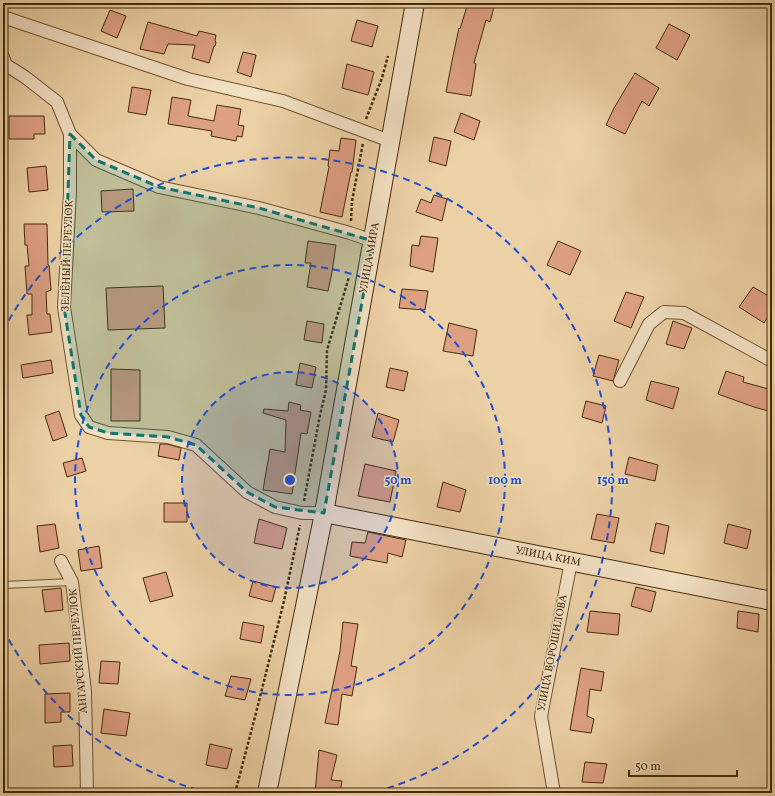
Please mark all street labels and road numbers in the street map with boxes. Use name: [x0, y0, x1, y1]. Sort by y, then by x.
street label: ЗЕЛЁНЫЙ ПЕРЕУЛОК: [59, 199, 77, 312]
street label: УЛИЦА МИРА: [356, 221, 384, 295]
street label: УЛИЦА КИМ: [514, 543, 582, 571]
street label: АНГАРСКИЙ ПЕРЕУЛОК: [66, 587, 92, 714]
street label: УЛИЦА ВОРОШИЛОВА: [534, 593, 572, 713]

